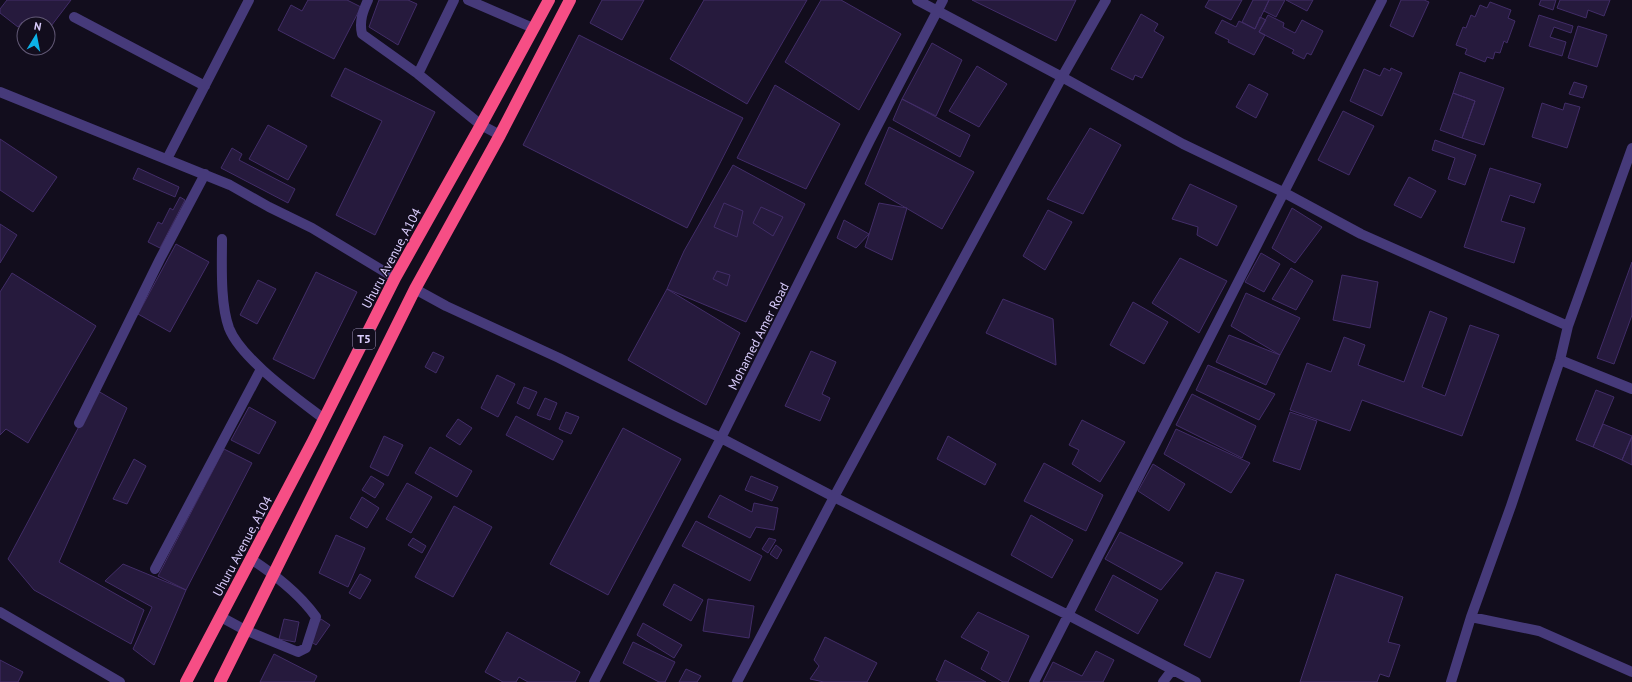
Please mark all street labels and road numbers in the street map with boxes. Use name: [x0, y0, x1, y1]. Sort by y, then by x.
street label: Uhuru Avenue, A104: [358, 205, 425, 311]
street label: Mohamed Amer Road: [724, 280, 793, 393]
road number: T5: [353, 329, 375, 349]
street label: Uhuru Avenue, A104: [209, 493, 276, 599]

